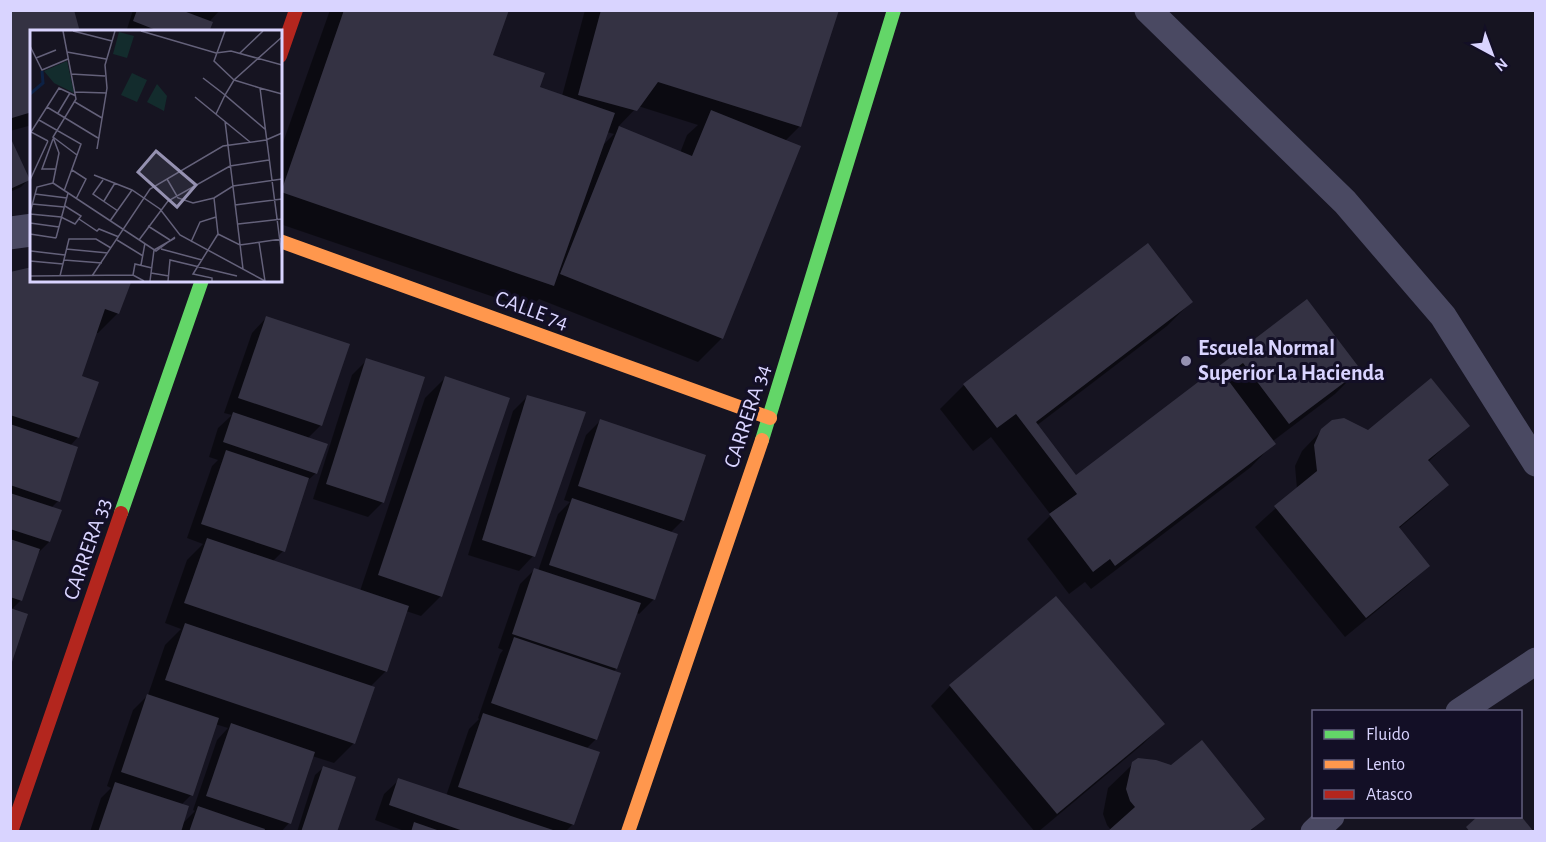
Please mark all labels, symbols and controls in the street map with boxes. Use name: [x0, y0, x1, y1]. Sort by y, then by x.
north arrow: [1462, 24, 1522, 84]
inset map: [30, 30, 282, 282]
text: N: [1492, 55, 1511, 74]
street label: CALLE 74: [492, 287, 572, 333]
place label: Escuela Normal Superior La Hacienda: [1198, 337, 1385, 384]
marker: Escuela Normal Superior La Hacienda: [1179, 354, 1193, 368]
street label: CARRERA 34: [720, 362, 774, 470]
street label: CARRERA 33: [59, 495, 115, 603]
legend: [1312, 710, 1522, 818]
text: Fluido: [1366, 726, 1410, 744]
text: Lento: [1366, 756, 1405, 774]
text: Atasco: [1366, 786, 1413, 804]

